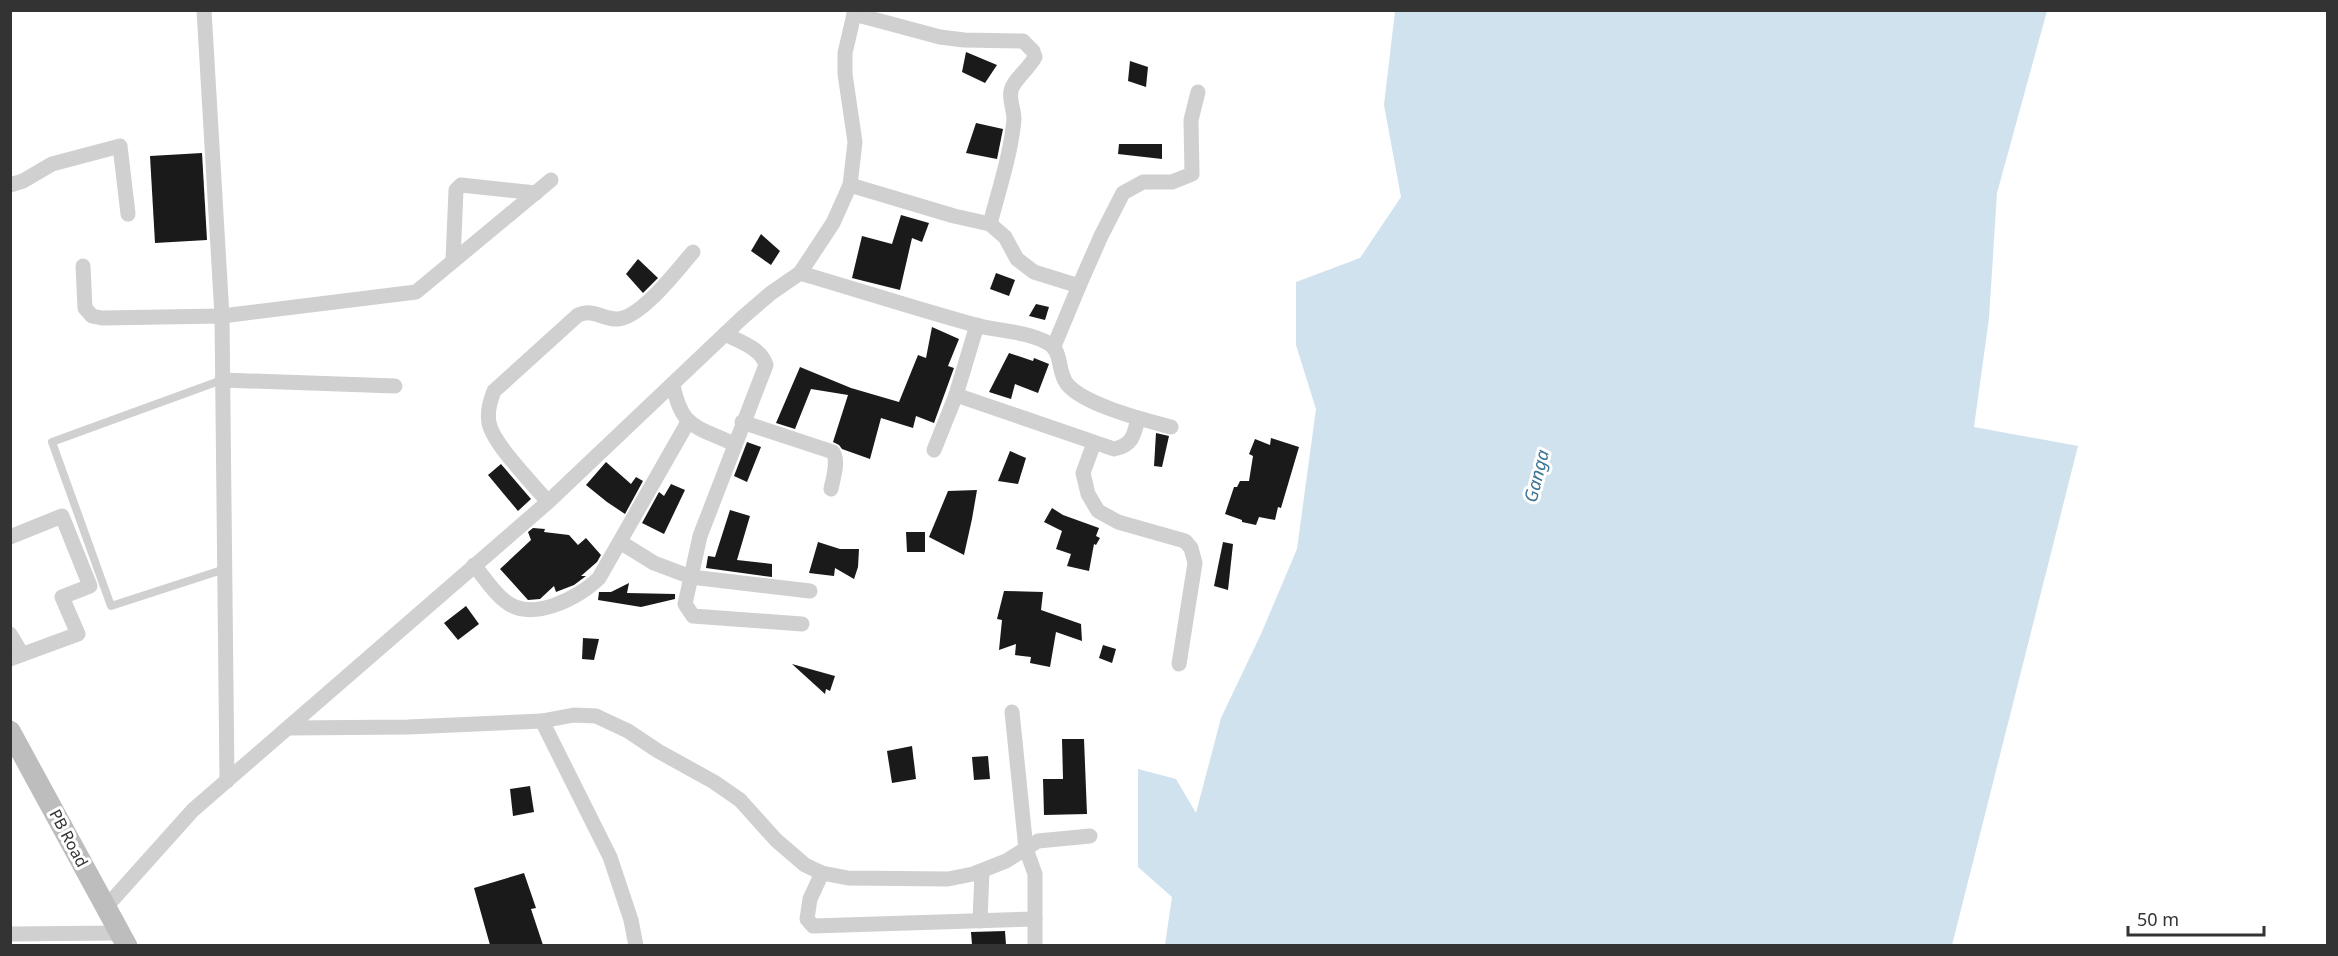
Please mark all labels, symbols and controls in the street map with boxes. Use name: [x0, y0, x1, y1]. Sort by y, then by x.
water label: Ganga: [1518, 447, 1554, 505]
street label: PB Road: [45, 805, 93, 871]
scale bar: [2128, 899, 2264, 937]
text: 50 m: [2137, 907, 2179, 931]

